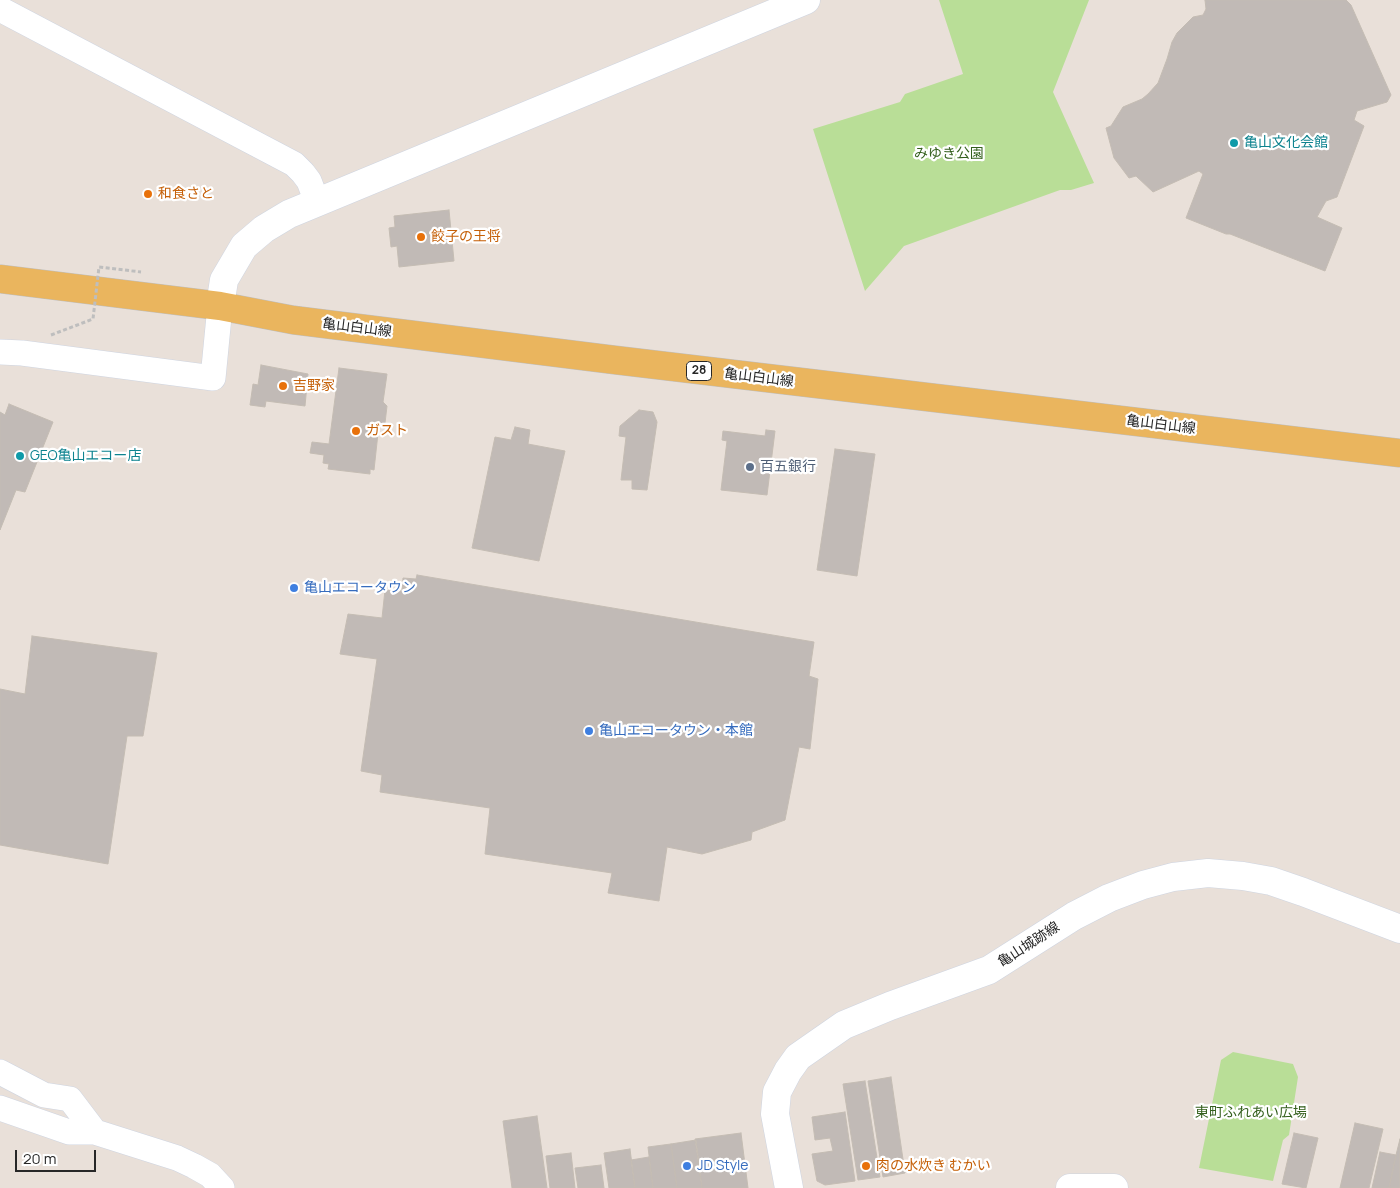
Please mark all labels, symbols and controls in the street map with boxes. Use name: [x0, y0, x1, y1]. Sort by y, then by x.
place label: 亀山文化会館: [1244, 135, 1328, 151]
marker: 亀山文化会館: [1228, 137, 1240, 149]
park label: みゆき公園: [914, 146, 984, 162]
place label: 和食さと: [158, 186, 214, 202]
marker: 和食さと: [142, 188, 154, 200]
place label: 餃子の王将: [431, 229, 501, 245]
marker: 餃子の王将: [415, 231, 427, 243]
street label: 亀山白山線: [321, 315, 393, 341]
road number: 28: [686, 362, 712, 381]
street label: 亀山白山線: [723, 365, 795, 391]
place label: 吉野家: [293, 378, 335, 394]
marker: 吉野家: [277, 380, 289, 392]
street label: 亀山白山線: [1125, 412, 1197, 438]
place label: ガスト: [366, 423, 408, 439]
marker: ガスト: [350, 425, 362, 437]
place label: GEO亀山エコー店: [30, 448, 142, 464]
marker: GEO亀山エコー店: [14, 450, 26, 462]
place label: 百五銀行: [760, 459, 816, 475]
marker: 百五銀行: [744, 461, 756, 473]
place label: 亀山エコータウン: [304, 580, 416, 596]
marker: 亀山エコータウン: [288, 582, 300, 594]
place label: 亀山エコータウン・本館: [599, 723, 753, 739]
marker: 亀山エコータウン・本館: [583, 725, 595, 737]
street label: 亀山城跡線: [995, 919, 1063, 971]
park label: 東町ふれあい広場: [1195, 1105, 1307, 1121]
scale bar: [18, 1140, 99, 1172]
text: 20 m: [23, 1148, 56, 1169]
place label: JD Style: [697, 1158, 749, 1174]
place label: 肉の水炊き むかい: [876, 1158, 991, 1174]
marker: JD Style: [681, 1160, 693, 1172]
marker: 肉の水炊き むかい: [860, 1160, 872, 1172]

